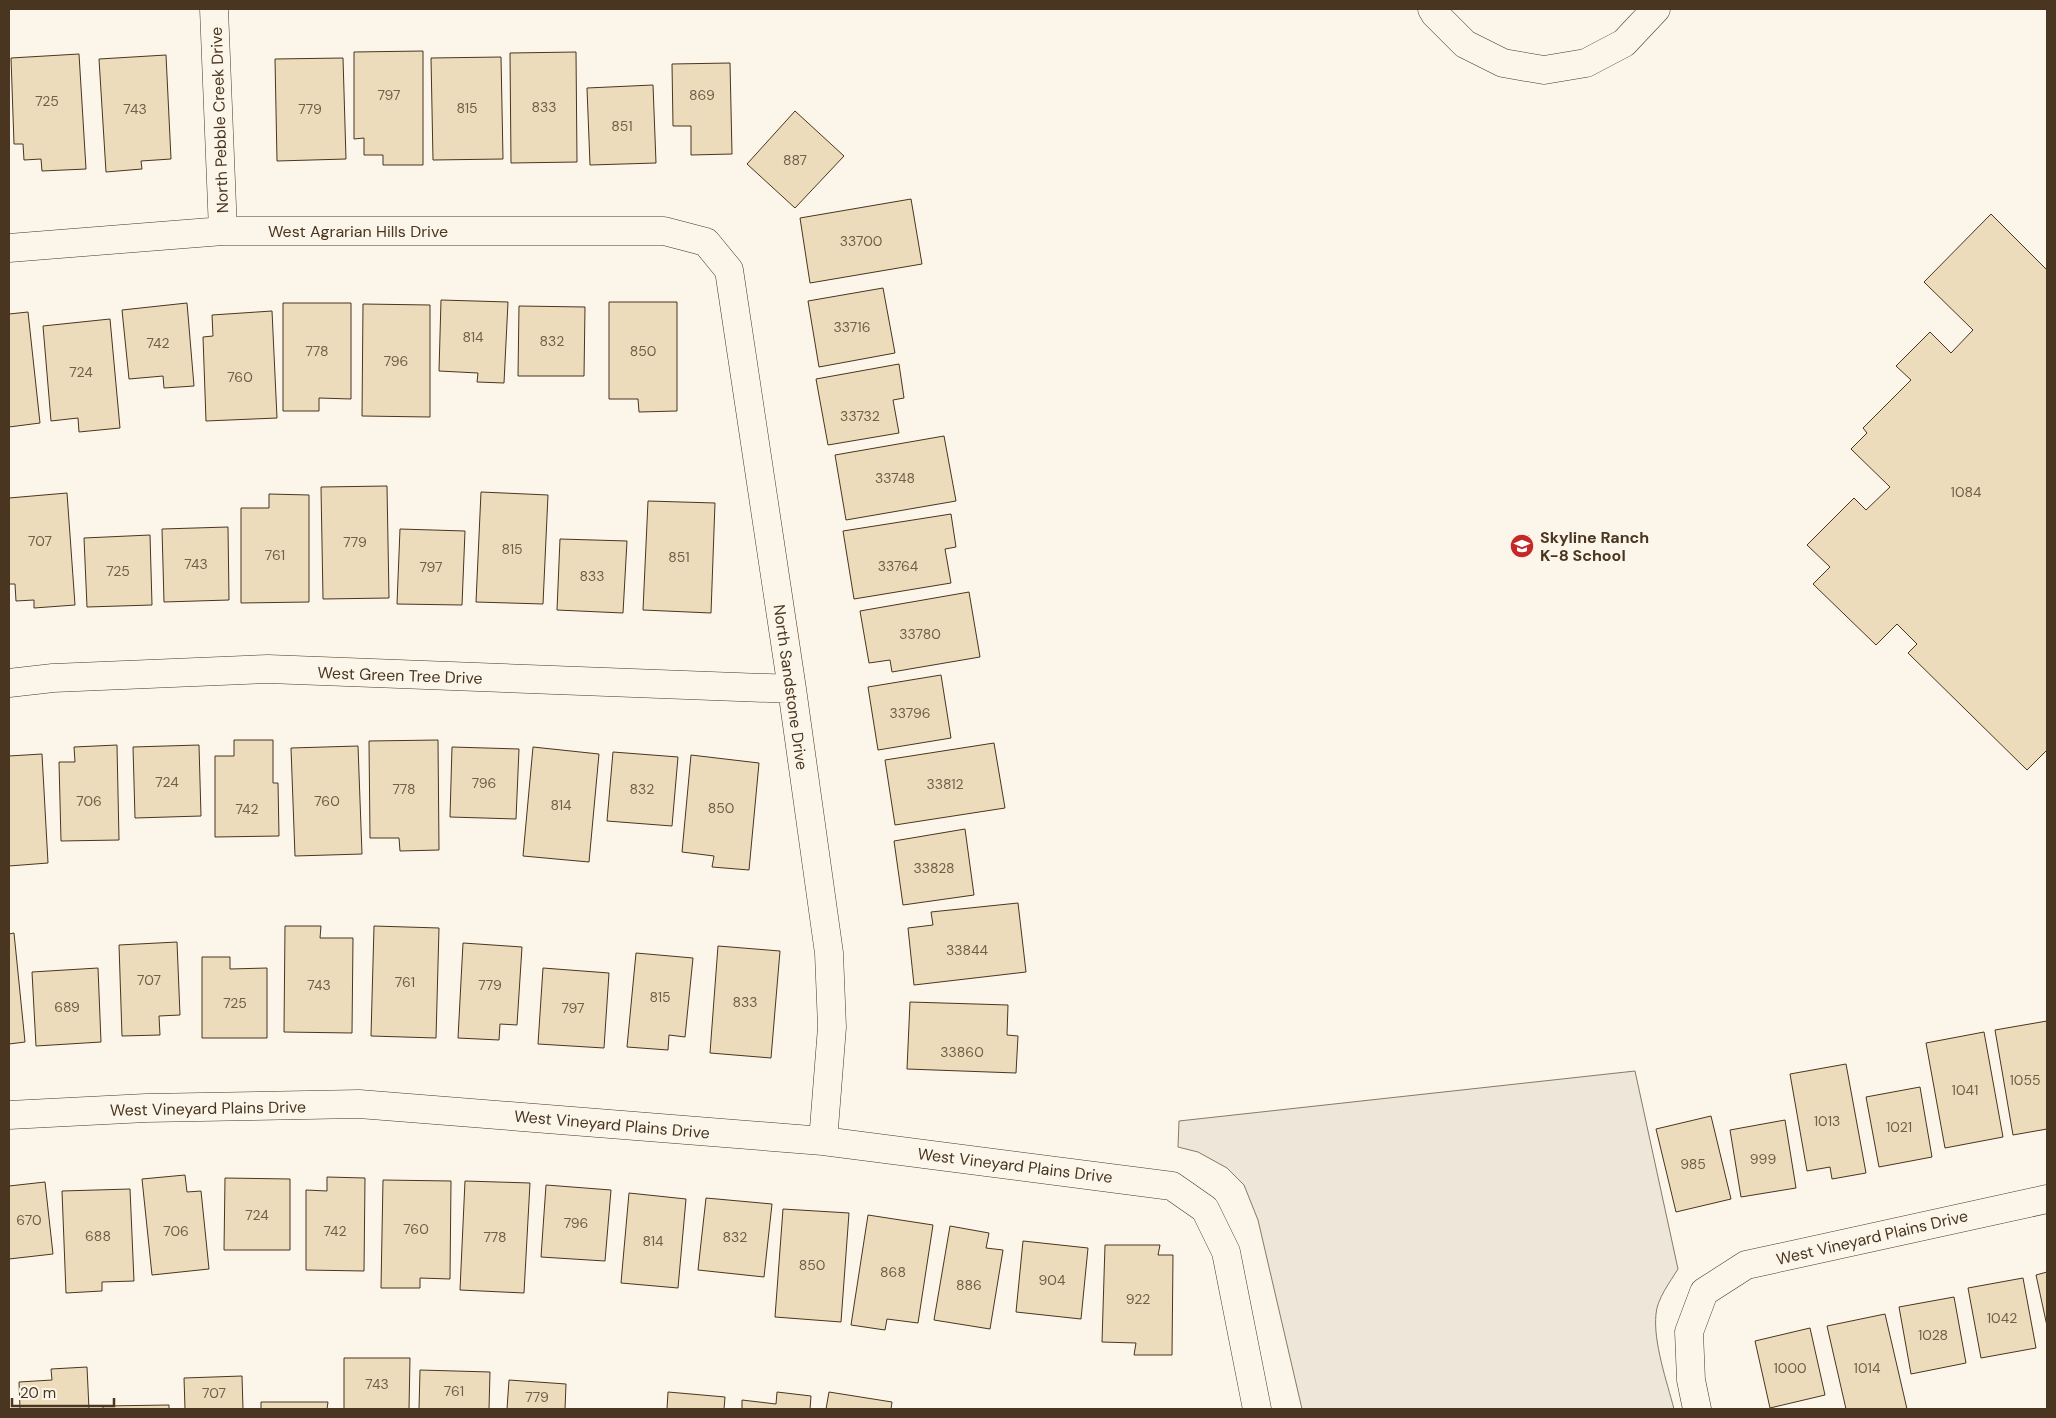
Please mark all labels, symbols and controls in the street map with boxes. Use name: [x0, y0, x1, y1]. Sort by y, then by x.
street label: North Pebble Creek Drive: [206, 26, 233, 214]
house number: 797: [377, 86, 401, 104]
house number: 869: [689, 86, 715, 104]
house number: 725: [35, 92, 59, 110]
house number: 833: [531, 98, 557, 116]
house number: 815: [456, 99, 478, 117]
house number: 743: [123, 100, 147, 118]
house number: 779: [298, 100, 322, 118]
house number: 851: [611, 117, 633, 135]
house number: 887: [783, 151, 807, 169]
street label: West Agrarian Hills Drive: [268, 221, 448, 242]
house number: 33700: [840, 232, 882, 250]
house number: 33716: [833, 318, 871, 336]
house number: 814: [462, 328, 484, 346]
house number: 832: [540, 332, 564, 350]
house number: 742: [146, 334, 170, 352]
house number: 778: [305, 342, 329, 360]
house number: 850: [630, 342, 656, 360]
house number: 796: [384, 352, 408, 370]
house number: 724: [69, 363, 93, 381]
house number: 760: [227, 368, 253, 386]
house number: 33732: [840, 407, 880, 425]
house number: 33748: [875, 469, 915, 487]
house number: 1084: [1951, 483, 1982, 501]
place label: Skyline Ranch K-8 School: [1540, 527, 1649, 566]
house number: 707: [28, 532, 52, 550]
house number: 779: [343, 533, 367, 551]
school or university icon: Skyline Ranch K-8 School: [1509, 533, 1535, 559]
house number: 815: [501, 540, 523, 558]
house number: 761: [265, 546, 285, 564]
house number: 851: [668, 548, 690, 566]
house number: 743: [184, 555, 208, 573]
house number: 33764: [878, 557, 919, 575]
house number: 797: [419, 558, 443, 576]
house number: 725: [106, 562, 130, 580]
house number: 833: [579, 567, 605, 585]
street label: North Sandstone Drive: [768, 603, 813, 771]
house number: 33780: [899, 625, 941, 643]
street label: West Green Tree Drive: [317, 662, 483, 689]
house number: 33796: [889, 704, 931, 722]
house number: 724: [155, 773, 179, 791]
house number: 796: [472, 774, 496, 792]
house number: 33812: [926, 775, 964, 793]
house number: 778: [392, 780, 416, 798]
house number: 832: [630, 780, 654, 798]
house number: 706: [76, 792, 102, 810]
house number: 760: [314, 792, 340, 810]
house number: 814: [550, 796, 572, 814]
house number: 850: [708, 799, 734, 817]
house number: 742: [235, 800, 259, 818]
house number: 33828: [913, 859, 955, 877]
house number: 33844: [946, 941, 989, 959]
house number: 707: [137, 971, 161, 989]
house number: 761: [395, 973, 415, 991]
house number: 743: [307, 976, 331, 994]
house number: 779: [478, 976, 502, 994]
house number: 815: [649, 988, 671, 1006]
house number: 833: [732, 993, 758, 1011]
house number: 725: [223, 994, 247, 1012]
house number: 689: [54, 998, 80, 1016]
house number: 797: [561, 999, 585, 1017]
house number: 33860: [940, 1043, 984, 1061]
house number: 1055: [2009, 1071, 2041, 1089]
house number: 1041: [1952, 1081, 1978, 1099]
street label: West Vineyard Plains Drive: [110, 1096, 306, 1121]
street label: West Vineyard Plains Drive: [513, 1105, 711, 1144]
house number: 1013: [1814, 1112, 1840, 1130]
house number: 1021: [1886, 1118, 1912, 1136]
street label: West Vineyard Plains Drive: [916, 1143, 1114, 1188]
house number: 999: [1750, 1150, 1776, 1168]
house number: 985: [1680, 1155, 1706, 1173]
street label: West Vineyard Plains Drive: [1774, 1205, 1970, 1270]
house number: 724: [245, 1206, 269, 1224]
house number: 670: [16, 1211, 42, 1229]
house number: 796: [564, 1214, 588, 1232]
house number: 760: [403, 1220, 429, 1238]
house number: 706: [163, 1222, 189, 1240]
house number: 742: [323, 1222, 347, 1240]
house number: 688: [85, 1227, 111, 1245]
house number: 778: [483, 1228, 507, 1246]
house number: 832: [723, 1228, 747, 1246]
house number: 814: [642, 1232, 664, 1250]
house number: 850: [799, 1256, 825, 1274]
house number: 868: [880, 1263, 906, 1281]
house number: 904: [1039, 1271, 1066, 1289]
house number: 886: [956, 1276, 982, 1294]
house number: 922: [1126, 1290, 1150, 1308]
house number: 1042: [1987, 1309, 2017, 1327]
house number: 1028: [1918, 1326, 1948, 1344]
house number: 1000: [1773, 1359, 1807, 1377]
house number: 1014: [1854, 1359, 1881, 1377]
house number: 743: [365, 1375, 389, 1393]
scale bar: [12, 1376, 115, 1408]
house number: 761: [444, 1382, 464, 1400]
text: 20 m: [20, 1383, 56, 1403]
house number: 707: [202, 1384, 226, 1402]
house number: 779: [525, 1388, 549, 1406]

